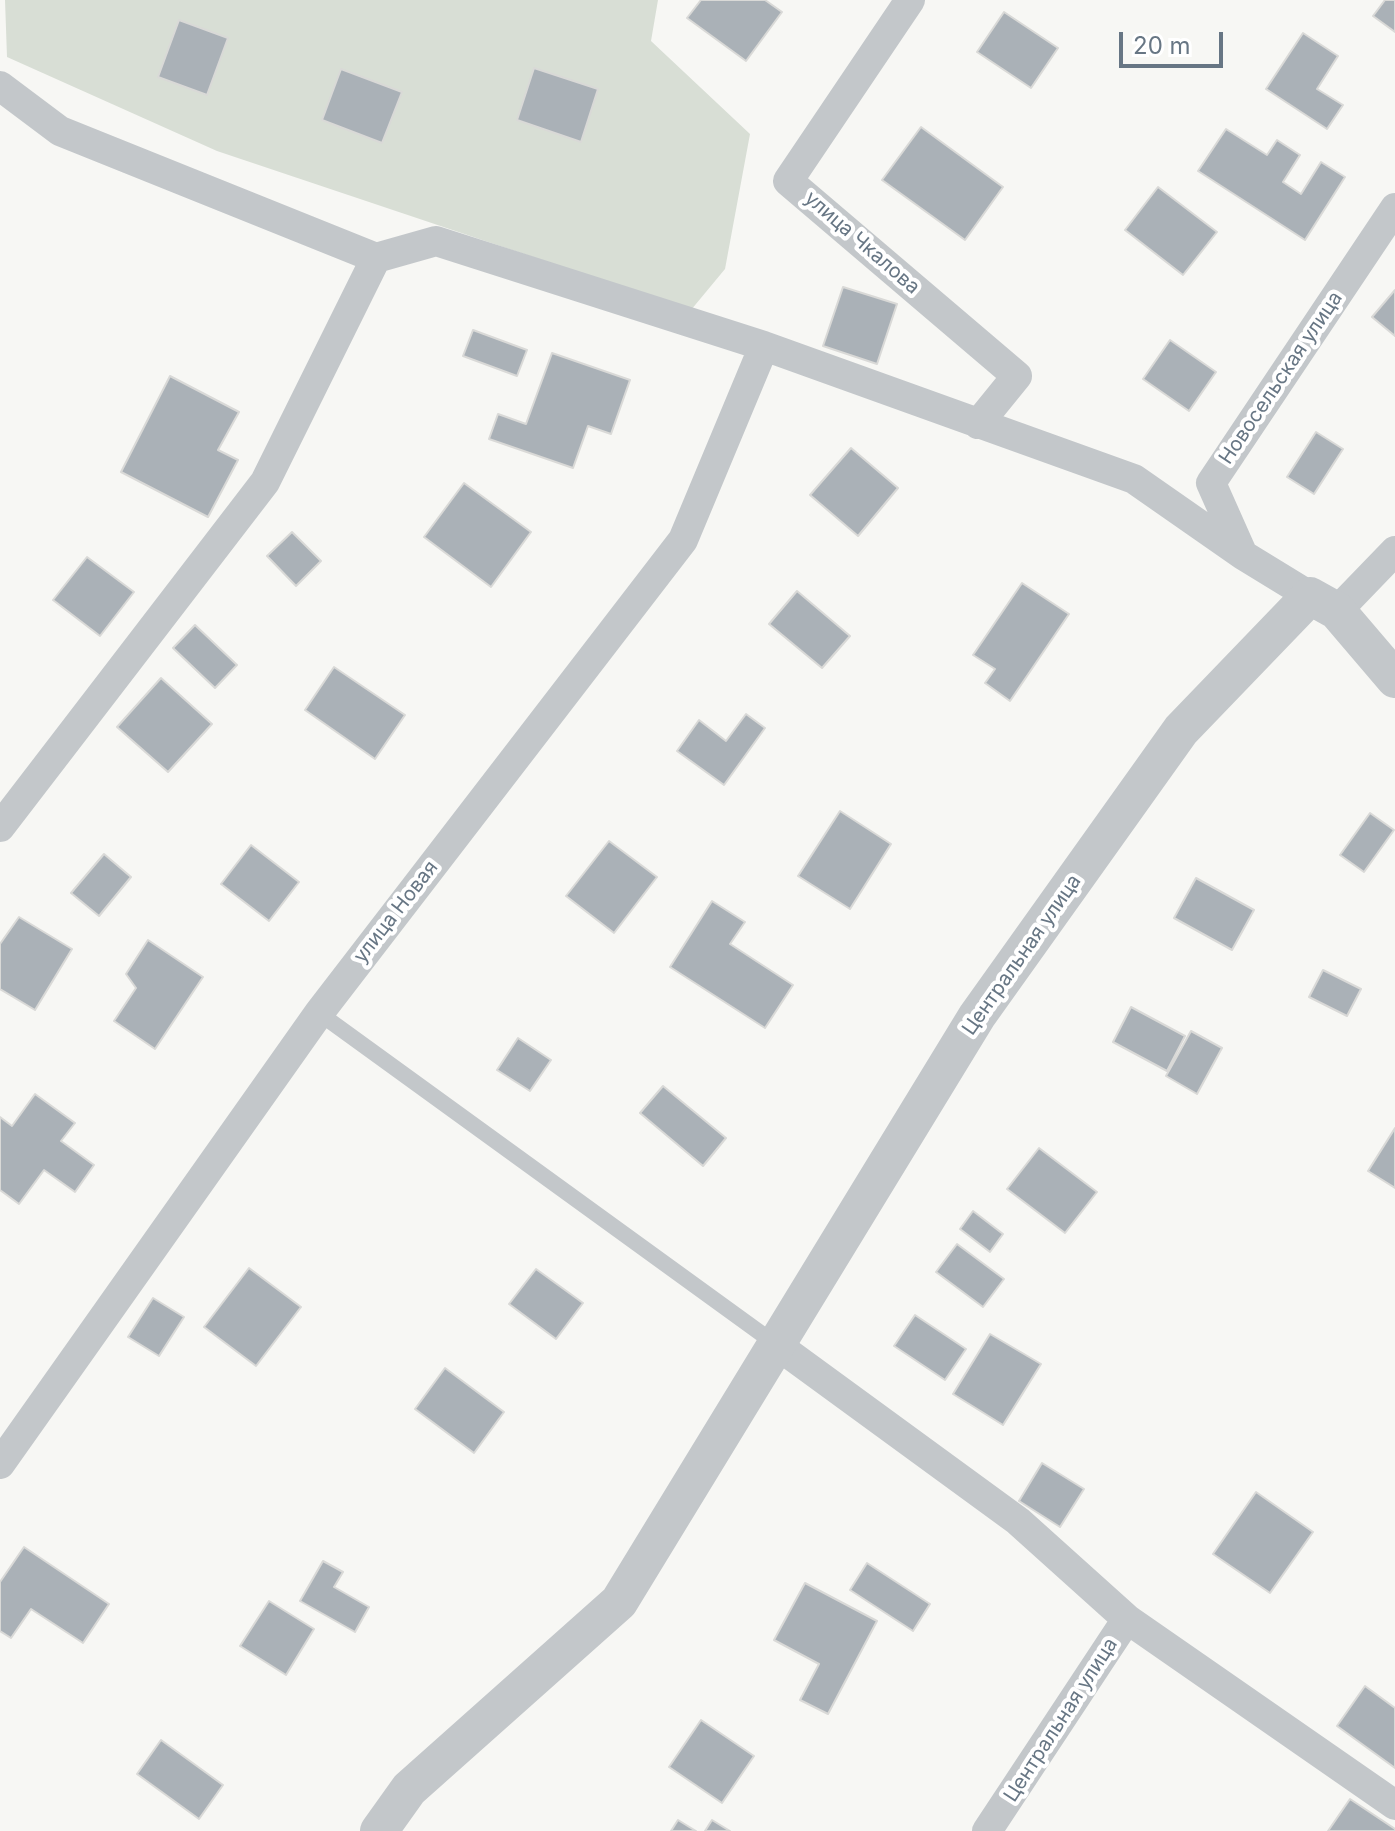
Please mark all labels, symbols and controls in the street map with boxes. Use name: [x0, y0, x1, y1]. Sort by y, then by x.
scale bar: [1123, 16, 1227, 66]
text: 20 m: [1133, 31, 1191, 60]
street label: улица Чкалова: [800, 187, 924, 299]
street label: Новосельская улица: [1214, 287, 1348, 469]
street label: улица Новая: [349, 856, 443, 968]
street label: Центральная улица: [958, 870, 1086, 1040]
street label: Центральная улица: [999, 1634, 1123, 1806]

